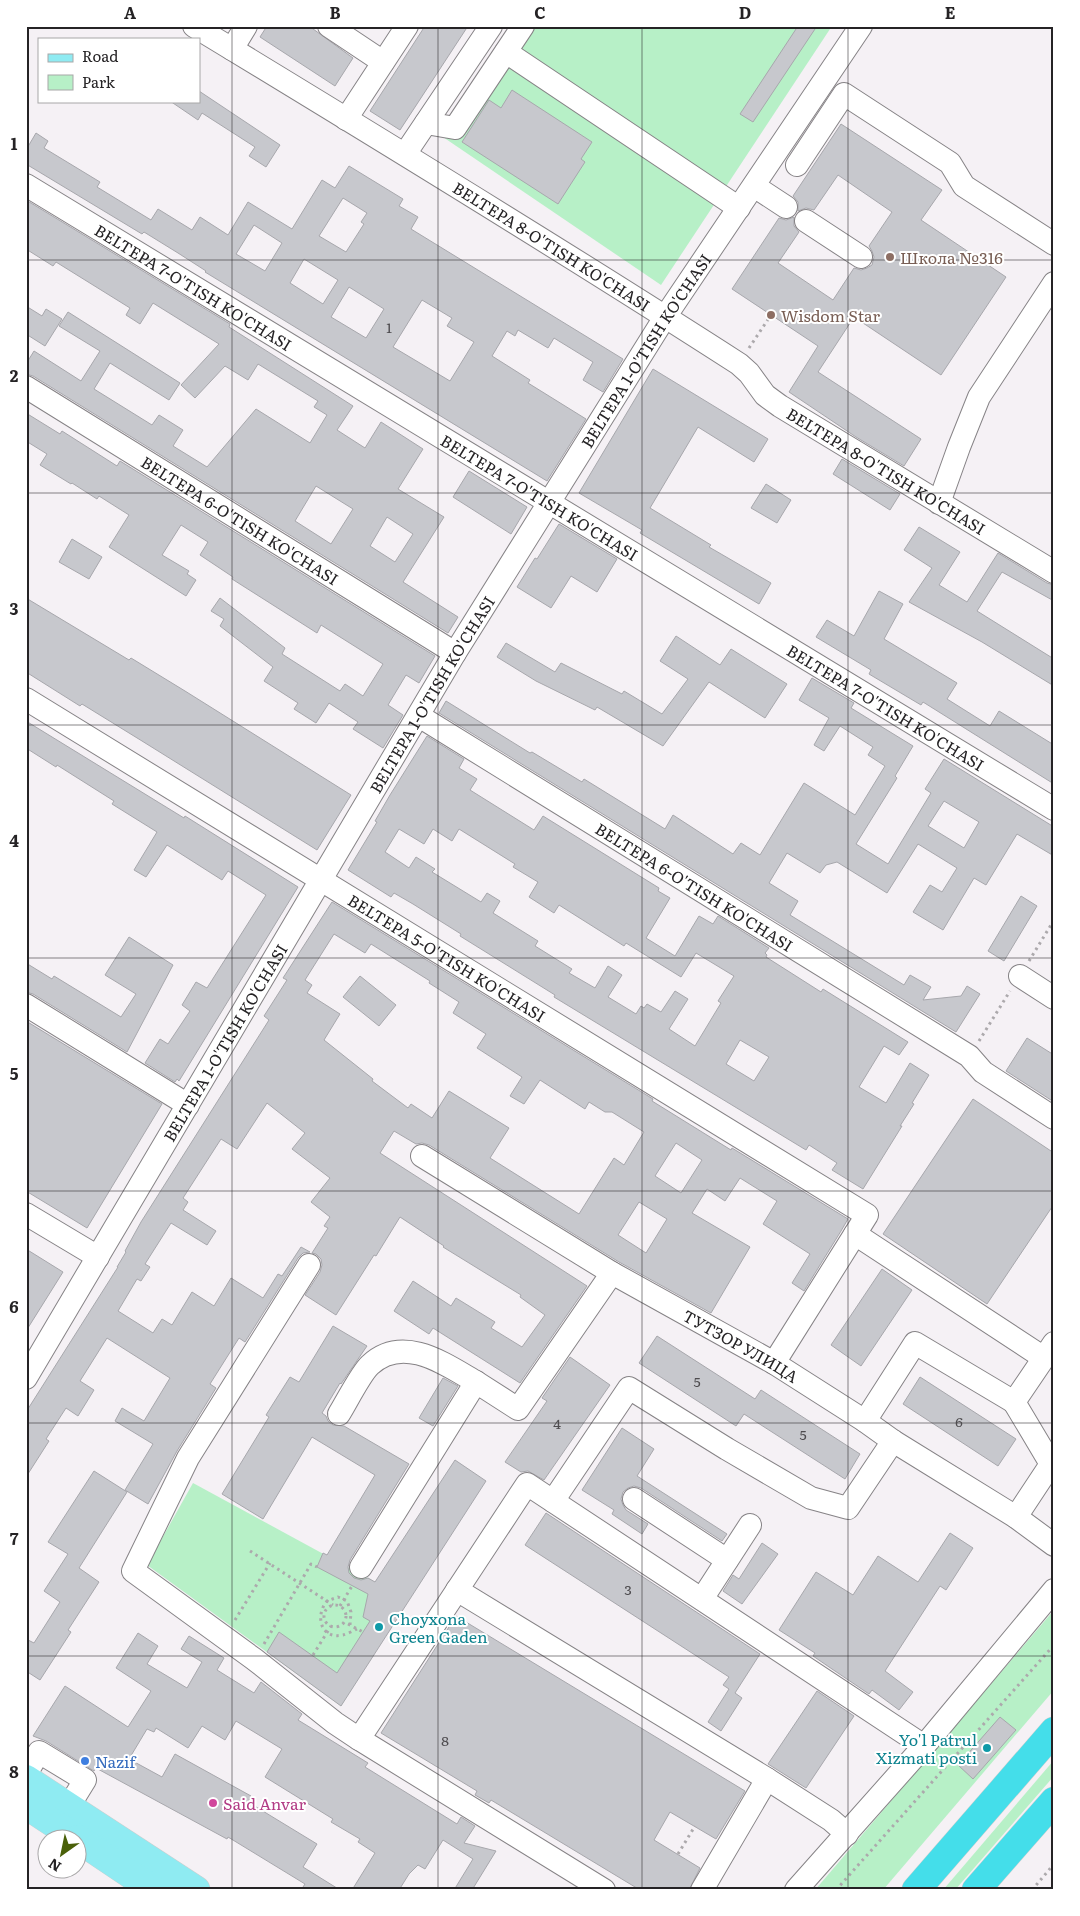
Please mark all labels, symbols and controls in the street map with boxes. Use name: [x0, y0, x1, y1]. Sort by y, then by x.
text: A: [124, 0, 136, 24]
text: B: [329, 0, 341, 24]
text: C: [534, 0, 546, 24]
text: D: [739, 0, 751, 24]
text: E: [945, 0, 956, 24]
legend: [38, 38, 200, 102]
text: Road: [82, 44, 118, 67]
text: Park: [82, 70, 116, 93]
text: 1: [11, 131, 18, 155]
street label: BELTEPA 8-O'TISH KO'CHASI: [449, 175, 655, 317]
street label: BELTEPA 7-O'TISH KO'CHASI: [90, 218, 297, 356]
place label: Школа №316: [900, 245, 1003, 269]
street label: BELTEPA 1-O'TISH KO'CHASI: [574, 248, 717, 452]
marker: Школа №316: [884, 251, 896, 263]
place label: Wisdom Star: [781, 303, 880, 327]
marker: Wisdom Star: [765, 309, 777, 321]
house number: 1: [386, 317, 392, 337]
text: 2: [10, 363, 19, 387]
street label: BELTEPA 8-O'TISH KO'CHASI: [782, 401, 990, 540]
street label: BELTEPA 7-O'TISH KO'CHASI: [437, 428, 643, 566]
street label: BELTEPA 6-O'TISH KO'CHASI: [137, 449, 344, 590]
street label: BELTEPA 1-O'TISH KO'CHASI: [363, 591, 500, 797]
text: 3: [10, 596, 19, 620]
street label: BELTEPA 7-O'TISH KO'CHASI: [783, 638, 989, 776]
street label: BELTEPA 6-O'TISH KO'CHASI: [591, 816, 798, 957]
text: 4: [9, 828, 19, 852]
street label: BELTEPA 5-O'TISH KO'CHASI: [344, 888, 550, 1027]
street label: BELTEPA 1-O'TISH KO'CHASI: [157, 939, 293, 1146]
text: 5: [10, 1061, 19, 1085]
text: 6: [9, 1294, 19, 1318]
street label: ТУТЗОР УЛИЦА: [679, 1303, 804, 1388]
house number: 5: [693, 1371, 701, 1391]
house number: 6: [955, 1411, 963, 1431]
house number: 4: [553, 1413, 561, 1433]
house number: 5: [799, 1424, 807, 1444]
text: 7: [10, 1526, 19, 1550]
house number: 3: [624, 1579, 632, 1599]
place label: Choyxona Green Gaden: [389, 1606, 488, 1648]
marker: Choyxona Green Gaden: [373, 1621, 385, 1633]
place label: Yo'l Patrul Xizmati posti: [876, 1727, 977, 1769]
house number: 8: [441, 1730, 449, 1750]
marker: Yo'l Patrul Xizmati posti: [981, 1742, 993, 1754]
place label: Nazif: [95, 1749, 137, 1773]
marker: Nazif: [79, 1755, 91, 1767]
text: 8: [9, 1759, 19, 1783]
place label: Said Anvar: [223, 1791, 306, 1815]
marker: Said Anvar: [207, 1797, 219, 1809]
north arrow: [38, 1828, 88, 1878]
text: N: [44, 1854, 65, 1877]

